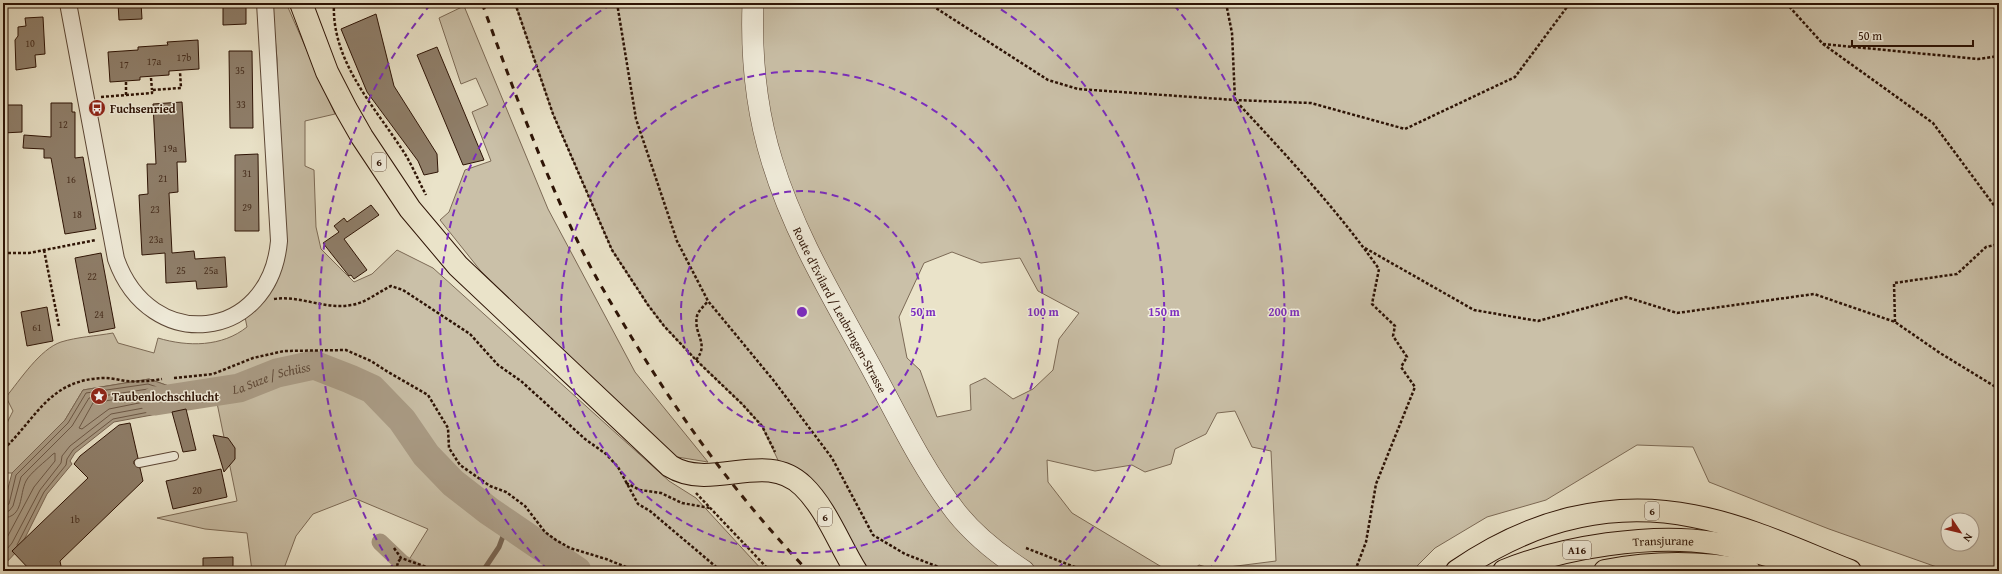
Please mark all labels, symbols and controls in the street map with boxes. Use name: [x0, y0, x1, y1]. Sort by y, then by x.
scale bar: [1852, 22, 1973, 48]
text: 50 m: [1858, 27, 1882, 44]
house number: 10: [25, 36, 35, 51]
house number: 17b: [177, 50, 191, 65]
house number: 17a: [147, 54, 161, 69]
house number: 17: [119, 57, 129, 72]
house number: 35: [235, 63, 245, 78]
house number: 33: [236, 97, 246, 112]
bus stop icon: Fuchsenried: [87, 98, 107, 118]
place label: Fuchsenried: [110, 100, 176, 117]
house number: 12: [58, 117, 68, 132]
house number: 19a: [163, 141, 177, 156]
road number: 6: [372, 153, 386, 171]
house number: 31: [242, 166, 252, 181]
house number: 21: [158, 171, 168, 186]
house number: 16: [66, 172, 76, 187]
house number: 29: [242, 200, 252, 215]
house number: 23: [150, 202, 160, 217]
house number: 18: [72, 207, 82, 222]
street label: Route d'Evilard / Leubringen-Strasse: [790, 224, 892, 396]
house number: 23a: [149, 232, 163, 247]
house number: 25: [176, 263, 186, 278]
house number: 25a: [204, 263, 218, 278]
house number: 22: [87, 269, 97, 284]
text: 50 m: [910, 303, 936, 320]
text: 100 m: [1027, 303, 1060, 320]
text: 150 m: [1148, 303, 1181, 320]
text: 200 m: [1268, 303, 1301, 320]
centre of rings: [795, 305, 809, 319]
house number: 24: [94, 307, 104, 322]
house number: 61: [32, 320, 42, 335]
water label: La Suze / Schüss: [230, 356, 312, 399]
place icon: Taubenlochschlucht: [89, 386, 109, 406]
place label: Taubenlochschlucht: [112, 388, 219, 405]
house number: 20: [192, 483, 202, 498]
road number: 6: [1645, 502, 1659, 520]
road number: 6: [818, 508, 832, 526]
house number: 1b: [70, 512, 80, 527]
north arrow: [1940, 512, 1980, 552]
text: N: [1959, 530, 1977, 546]
street label: Transjurane: [1632, 531, 1695, 550]
road number: A16: [1563, 541, 1591, 559]

